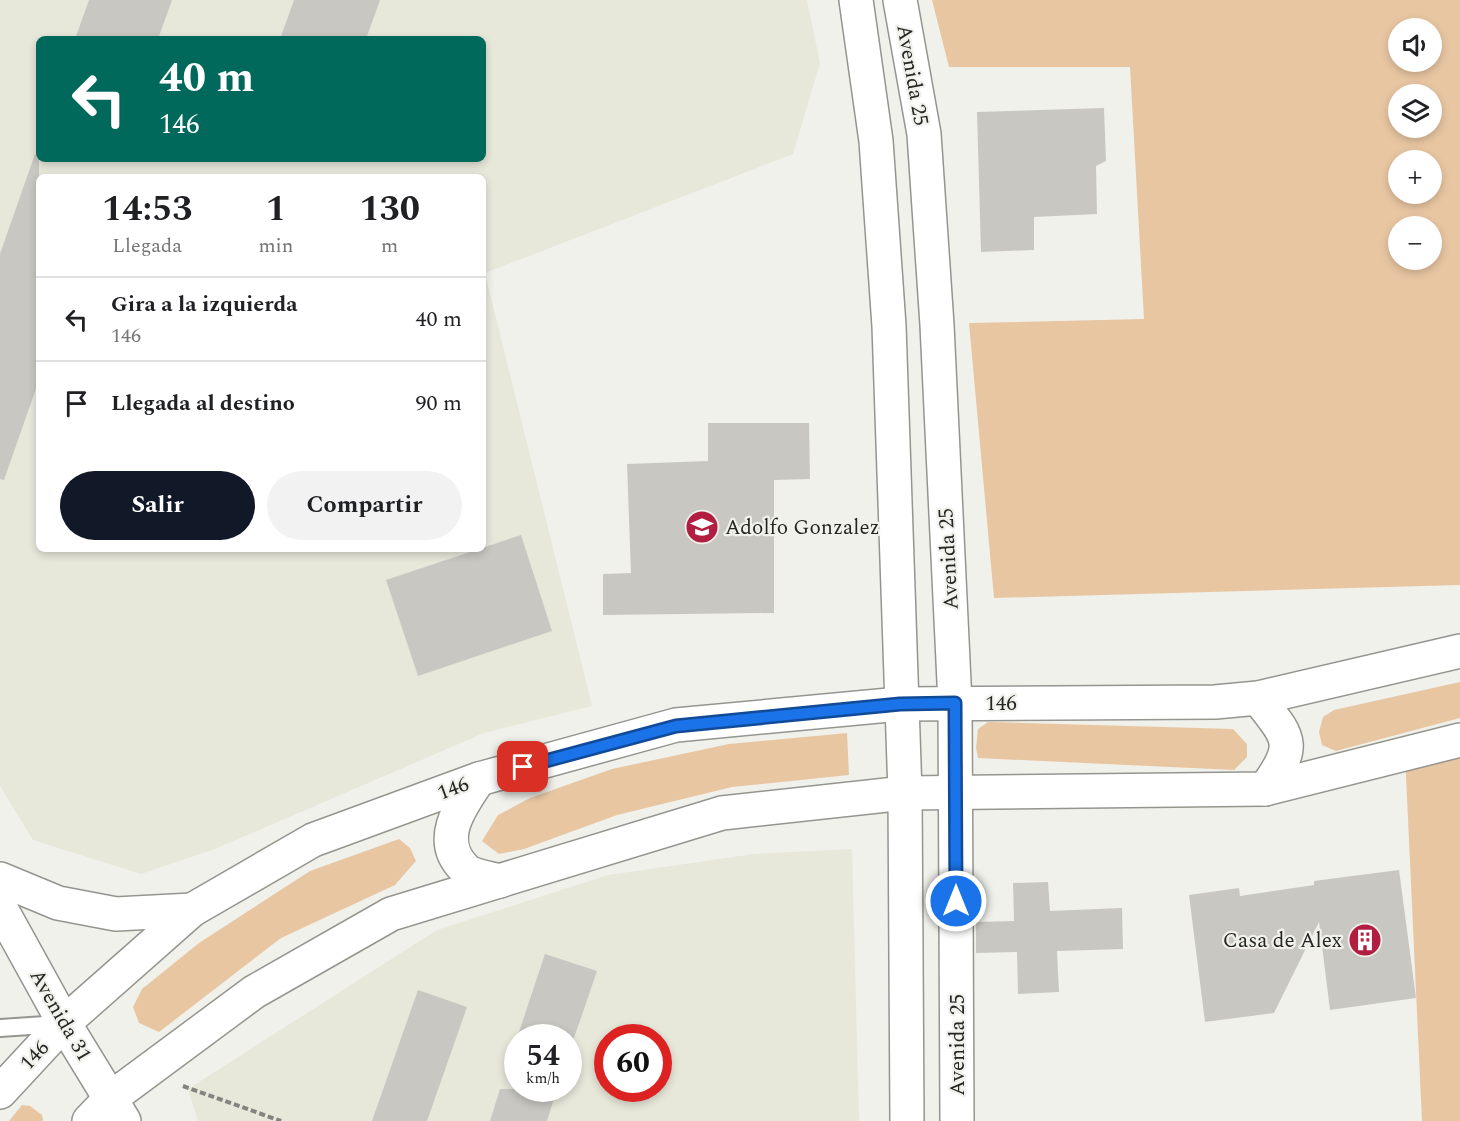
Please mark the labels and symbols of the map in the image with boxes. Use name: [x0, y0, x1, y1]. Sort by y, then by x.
street label: Avenida 25: [887, 22, 937, 128]
street label: Avenida 25: [930, 507, 968, 611]
school or university icon: Adolfo Gonzalez: [684, 509, 720, 545]
place label: Adolfo Gonzalez: [725, 512, 880, 544]
street label: 146: [985, 688, 1017, 720]
pin: [497, 741, 548, 792]
street label: 146: [433, 769, 474, 809]
position arrow: [924, 869, 988, 933]
building icon: Casa de Alex: [1347, 922, 1383, 958]
place label: Casa de Alex: [1223, 925, 1342, 957]
street label: Avenida 31: [21, 963, 100, 1068]
street label: Avenida 25: [942, 994, 974, 1096]
speed limit sign: 60: [594, 1024, 672, 1102]
street label: 146: [12, 1033, 57, 1078]

